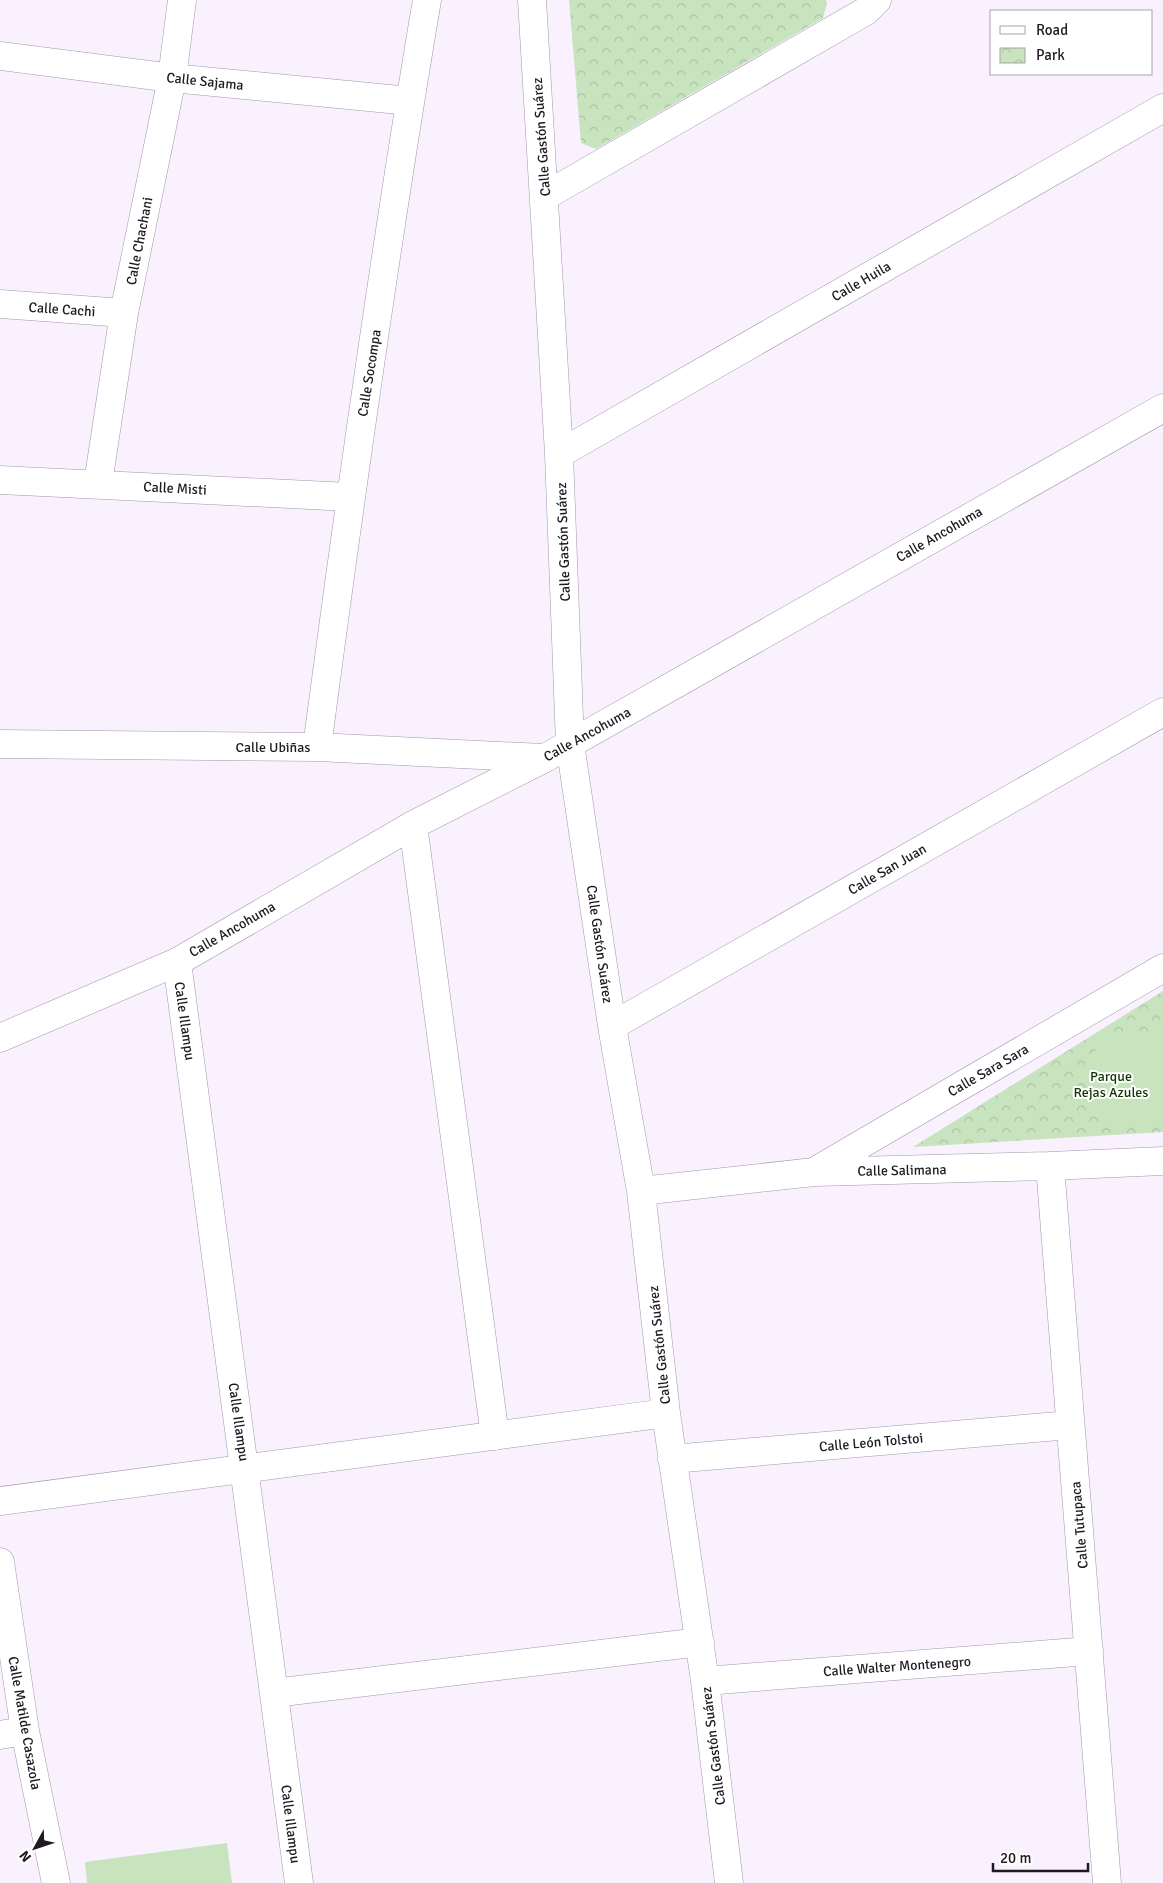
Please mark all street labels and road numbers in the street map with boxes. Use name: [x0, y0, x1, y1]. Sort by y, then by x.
street label: Calle Sajama: [165, 69, 244, 94]
street label: Calle Gastón Suárez: [529, 77, 554, 197]
street label: Calle Chachani: [123, 196, 156, 287]
street label: Calle Huila: [829, 258, 894, 305]
street label: Calle Cachi: [28, 299, 96, 320]
street label: Calle Socompa: [354, 328, 385, 418]
street label: Calle Misti: [143, 478, 207, 499]
street label: Calle Gastón Suárez: [553, 482, 574, 602]
street label: Calle Ancohuma: [893, 503, 986, 566]
street label: Calle Ancohuma: [541, 703, 634, 765]
street label: Calle Ubiñas: [236, 739, 310, 756]
street label: Calle San Juan: [845, 840, 929, 899]
street label: Calle Gastón Suárez: [583, 884, 616, 1004]
street label: Calle Ancohuma: [186, 898, 279, 961]
street label: Calle Illampu: [171, 981, 198, 1061]
street label: Calle Sara Sara: [945, 1040, 1032, 1100]
street label: Calle Salimana: [857, 1161, 947, 1180]
street label: Calle Gastón Suárez: [645, 1285, 674, 1405]
street label: Calle Illampu: [225, 1382, 252, 1462]
street label: Calle León Tolstoi: [818, 1429, 924, 1456]
street label: Calle Tutupaca: [1067, 1481, 1092, 1569]
street label: Calle Walter Montenegro: [823, 1653, 971, 1680]
street label: Calle Matilde Casazola: [4, 1655, 45, 1791]
street label: Calle Gastón Suárez: [698, 1686, 729, 1806]
street label: Calle Illampu: [277, 1784, 304, 1864]

